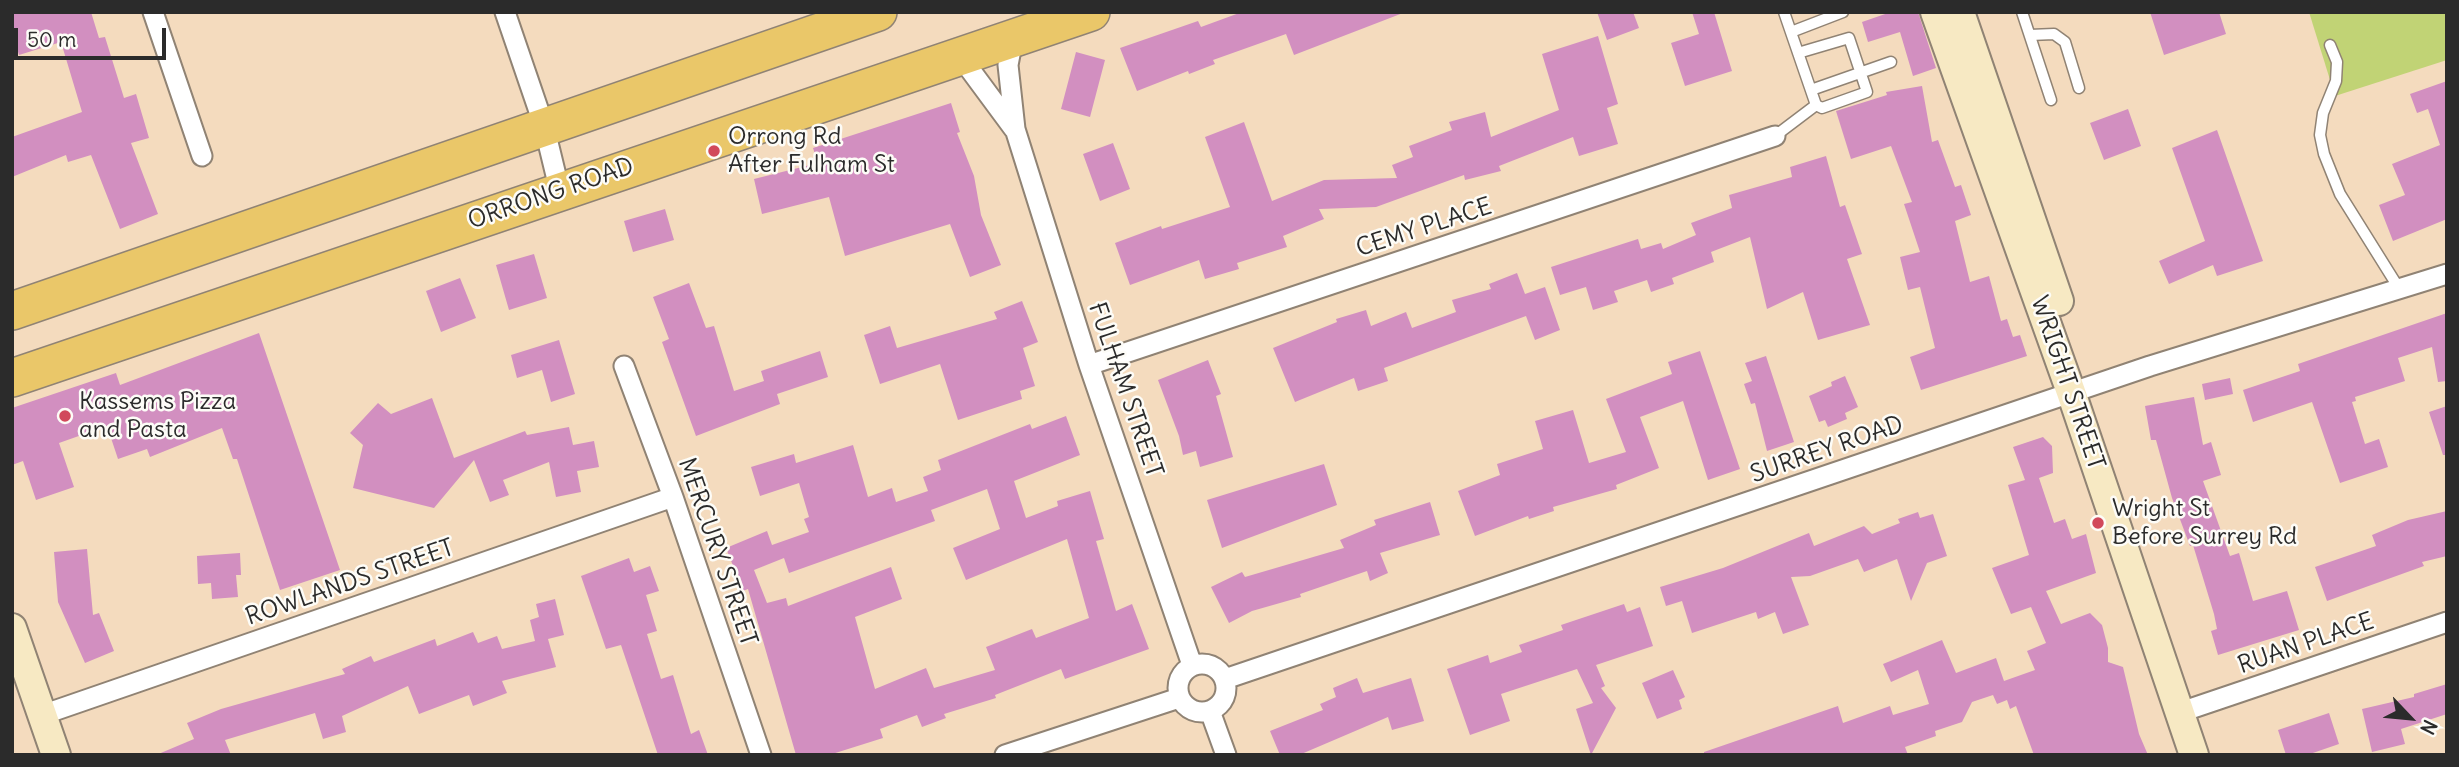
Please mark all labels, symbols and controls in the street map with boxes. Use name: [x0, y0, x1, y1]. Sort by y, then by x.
scale bar: [18, 14, 170, 58]
text: 50 m: [27, 26, 76, 53]
place label: Orrong Rd After Fulham St: [728, 123, 895, 179]
marker: Orrong Rd After Fulham St: [706, 143, 722, 159]
street label: ORRONG ROAD: [464, 152, 638, 236]
street label: CEMY PLACE: [1353, 193, 1495, 263]
street label: WRIGHT STREET: [2024, 292, 2110, 474]
street label: FULHAM STREET: [1082, 299, 1168, 481]
place label: Kassems Pizza and Pasta: [79, 388, 236, 444]
marker: Kassems Pizza and Pasta: [57, 408, 73, 424]
street label: SURREY ROAD: [1747, 410, 1907, 490]
street label: MERCURY STREET: [671, 454, 763, 650]
place label: Wright St Before Surrey Rd: [2112, 495, 2297, 551]
marker: Wright St Before Surrey Rd: [2090, 515, 2106, 531]
street label: ROWLANDS STREET: [242, 534, 458, 632]
street label: RUAN PLACE: [2234, 607, 2378, 681]
north arrow: [2375, 683, 2445, 753]
text: N: [2415, 716, 2443, 738]

